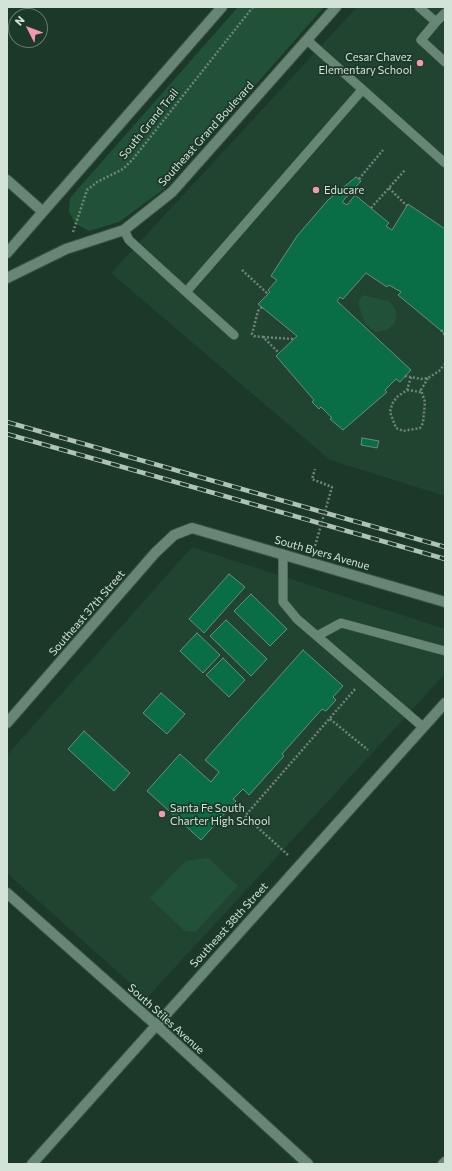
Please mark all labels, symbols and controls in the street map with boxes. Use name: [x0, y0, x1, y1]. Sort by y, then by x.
north arrow: [8, 8, 48, 48]
text: N: [12, 13, 27, 28]
place label: Cesar Chavez Elementary School: [319, 50, 412, 76]
marker: Cesar Chavez Elementary School: [415, 58, 425, 68]
street label: Southeast Grand Boulevard: [156, 79, 256, 189]
street label: South Grand Trail: [117, 86, 181, 162]
place label: Educare: [324, 183, 364, 197]
marker: Educare: [311, 185, 321, 195]
street label: South Byers Avenue: [273, 533, 371, 573]
street label: Southeast 37th Street: [46, 567, 128, 659]
place label: Santa Fe South Charter High School: [170, 801, 270, 827]
marker: Santa Fe South Charter High School: [157, 809, 167, 819]
street label: Southeast 38th Street: [187, 880, 271, 970]
street label: South Stiles Avenue: [125, 981, 207, 1057]

